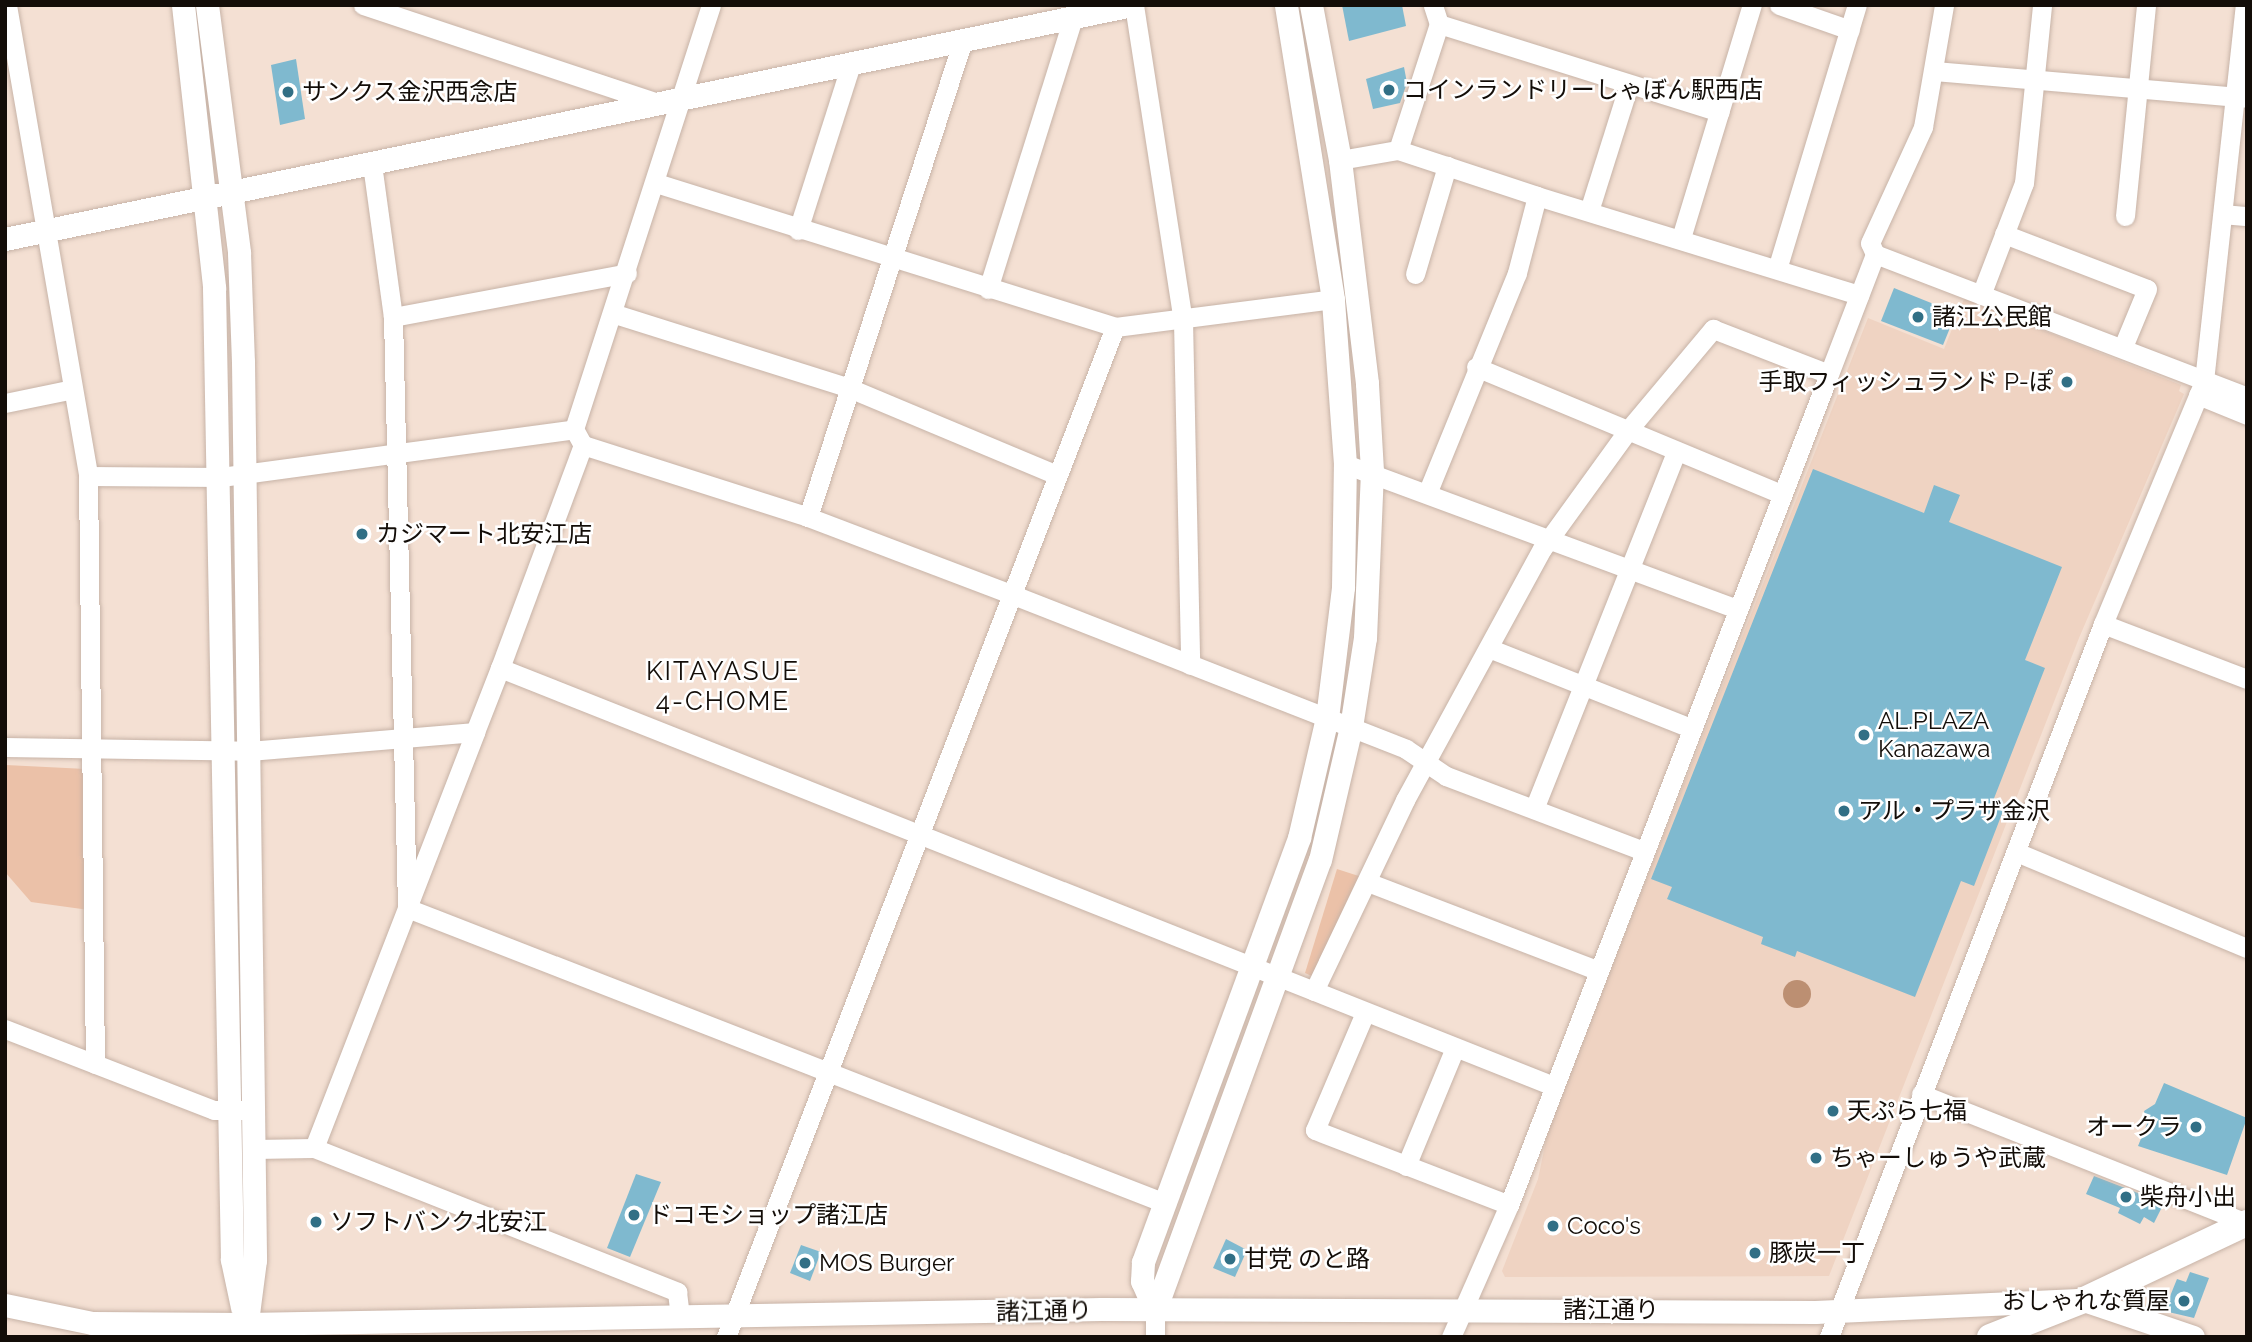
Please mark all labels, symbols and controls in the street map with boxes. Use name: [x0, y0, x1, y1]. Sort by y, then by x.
place label: コインランドリーしゃぼん駅西店: [1403, 76, 1763, 104]
place label: サンクス金沢西念店: [302, 78, 518, 106]
marker: コインランドリーしゃぼん駅西店: [1381, 82, 1397, 98]
marker: サンクス金沢西念店: [280, 84, 296, 100]
place label: 諸江公民館: [1932, 303, 2052, 331]
marker: 諸江公民館: [1910, 309, 1926, 325]
place label: 手取フィッシュランド P-ぽ: [1758, 368, 2053, 396]
marker: 手取フィッシュランド P-ぽ: [2059, 374, 2075, 390]
place label: カジマート北安江店: [376, 520, 592, 548]
marker: カジマート北安江店: [354, 526, 370, 542]
district label: KITAYASUE 4-CHOME: [647, 656, 799, 718]
place label: AL.PLAZA Kanazawa: [1878, 707, 1990, 763]
marker: AL.PLAZA Kanazawa: [1856, 727, 1872, 743]
place label: アル・プラザ金沢: [1858, 797, 2050, 825]
marker: アル・プラザ金沢: [1836, 803, 1852, 819]
place label: 天ぷら七福: [1847, 1097, 1967, 1125]
marker: 天ぷら七福: [1825, 1103, 1841, 1119]
place label: オークラ: [2086, 1113, 2182, 1141]
marker: オークラ: [2188, 1119, 2204, 1135]
place label: ちゃーしゅうや武蔵: [1830, 1144, 2046, 1172]
marker: ちゃーしゅうや武蔵: [1808, 1150, 1824, 1166]
place label: 柴舟小出: [2140, 1183, 2236, 1211]
marker: 柴舟小出: [2118, 1189, 2134, 1205]
place label: ドコモショップ諸江店: [648, 1201, 888, 1229]
marker: ドコモショップ諸江店: [626, 1207, 642, 1223]
place label: ソフトバンク北安江: [330, 1208, 546, 1236]
place label: Coco's: [1567, 1212, 1641, 1240]
marker: ソフトバンク北安江: [308, 1214, 324, 1230]
marker: Coco's: [1545, 1218, 1561, 1234]
place label: 豚炭一丁: [1769, 1239, 1865, 1267]
place label: 甘党 のと路: [1244, 1245, 1370, 1273]
marker: 豚炭一丁: [1747, 1245, 1763, 1261]
place label: MOS Burger: [819, 1249, 954, 1277]
marker: 甘党 のと路: [1222, 1251, 1238, 1267]
marker: MOS Burger: [797, 1255, 813, 1271]
place label: おしゃれな質屋: [2002, 1287, 2170, 1315]
marker: おしゃれな質屋: [2176, 1293, 2192, 1309]
street label: 諸江通り: [996, 1296, 1092, 1326]
street label: 諸江通り: [1563, 1296, 1659, 1324]

